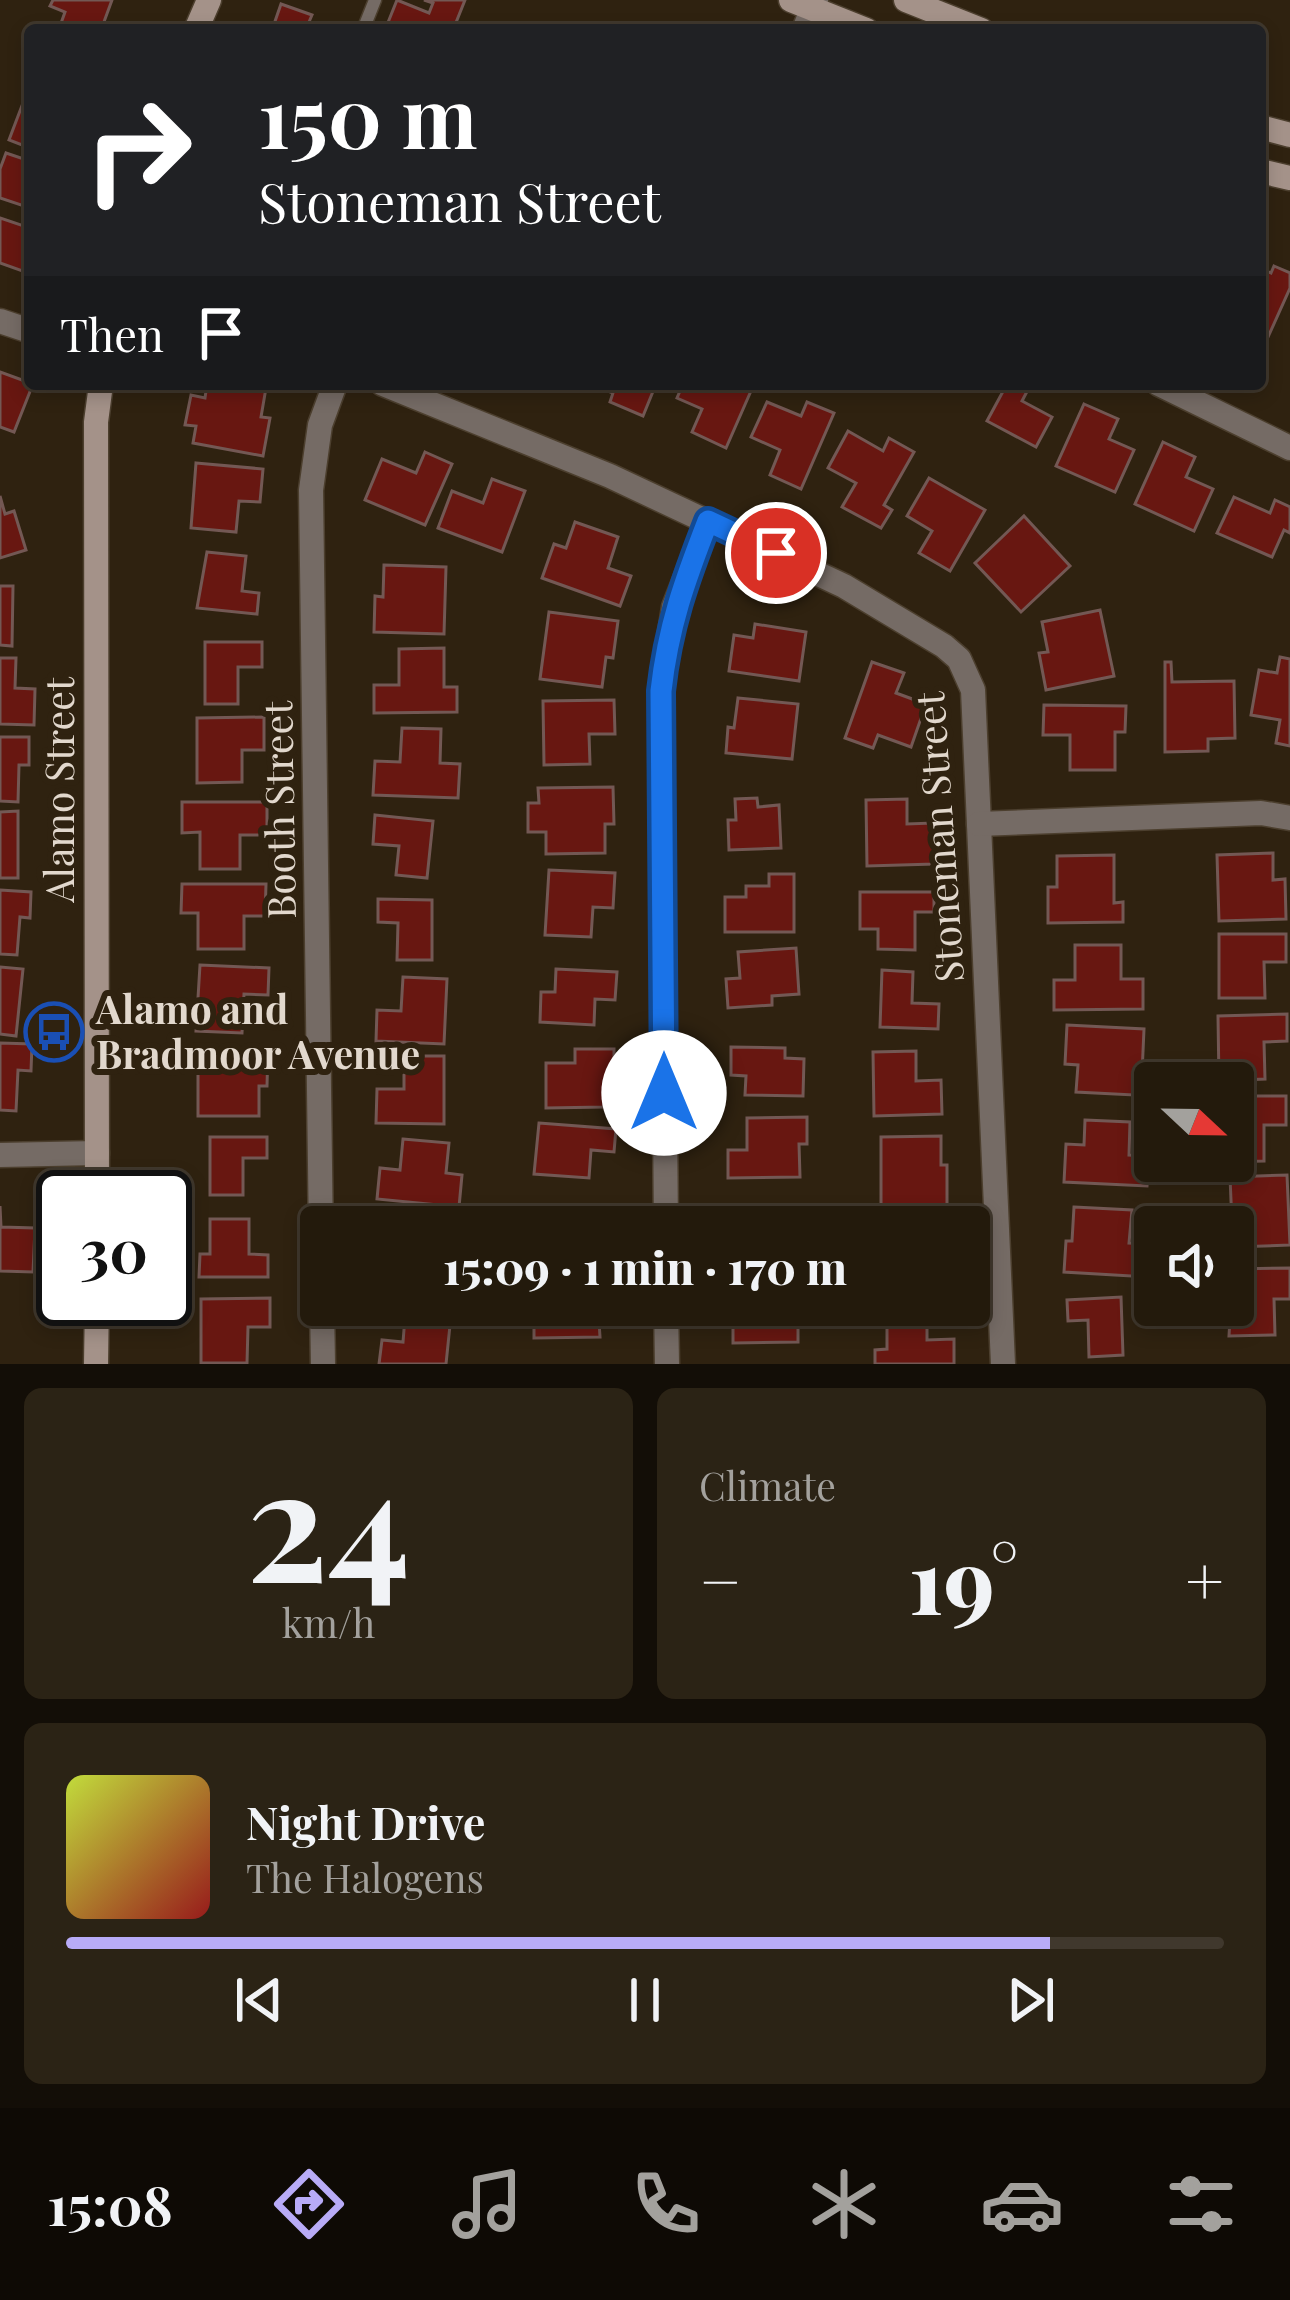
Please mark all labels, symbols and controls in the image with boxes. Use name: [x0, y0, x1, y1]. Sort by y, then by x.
text: 150 m: [258, 58, 478, 170]
icon: right: [60, 72, 216, 228]
text: Stoneman Street: [258, 165, 661, 237]
icon: arrive: [188, 300, 254, 366]
text: Then: [60, 303, 164, 363]
pin: [725, 502, 827, 604]
icon: arrive: [743, 520, 809, 586]
street label: Alamo Street: [32, 676, 84, 904]
street label: Stoneman Street: [902, 689, 974, 984]
street label: Booth Street: [250, 699, 306, 920]
place label: Alamo and Bradmoor Avenue: [95, 982, 420, 1079]
bus stop icon: Alamo and Bradmoor Avenue: [23, 1001, 85, 1063]
position arrow: [601, 1030, 727, 1156]
north arrow: [1134, 1062, 1254, 1182]
map controls: [1134, 1062, 1254, 1326]
speed limit sign: 30: [36, 1170, 192, 1326]
button: sound: [1134, 1206, 1254, 1326]
text: 15:09 · 1 min · 170 m: [443, 1236, 847, 1296]
text: 24: [247, 1414, 410, 1622]
text: Climate: [699, 1459, 836, 1511]
text: 19°: [909, 1518, 1018, 1638]
text: −: [699, 1535, 742, 1623]
text: +: [1185, 1535, 1224, 1623]
text: km/h: [282, 1596, 375, 1648]
text: Night Drive: [246, 1791, 485, 1851]
text: The Halogens: [246, 1851, 484, 1903]
icon: previous: [226, 1967, 292, 2033]
icon: pause: [612, 1967, 678, 2033]
icon: next: [998, 1967, 1064, 2033]
icon: directions: [267, 2162, 351, 2246]
icon: music: [445, 2162, 529, 2246]
icon: phone: [624, 2162, 708, 2246]
icon: climate: [802, 2162, 886, 2246]
icon: car: [980, 2162, 1064, 2246]
icon: filters: [1159, 2162, 1243, 2246]
text: 15:08: [47, 2168, 173, 2240]

